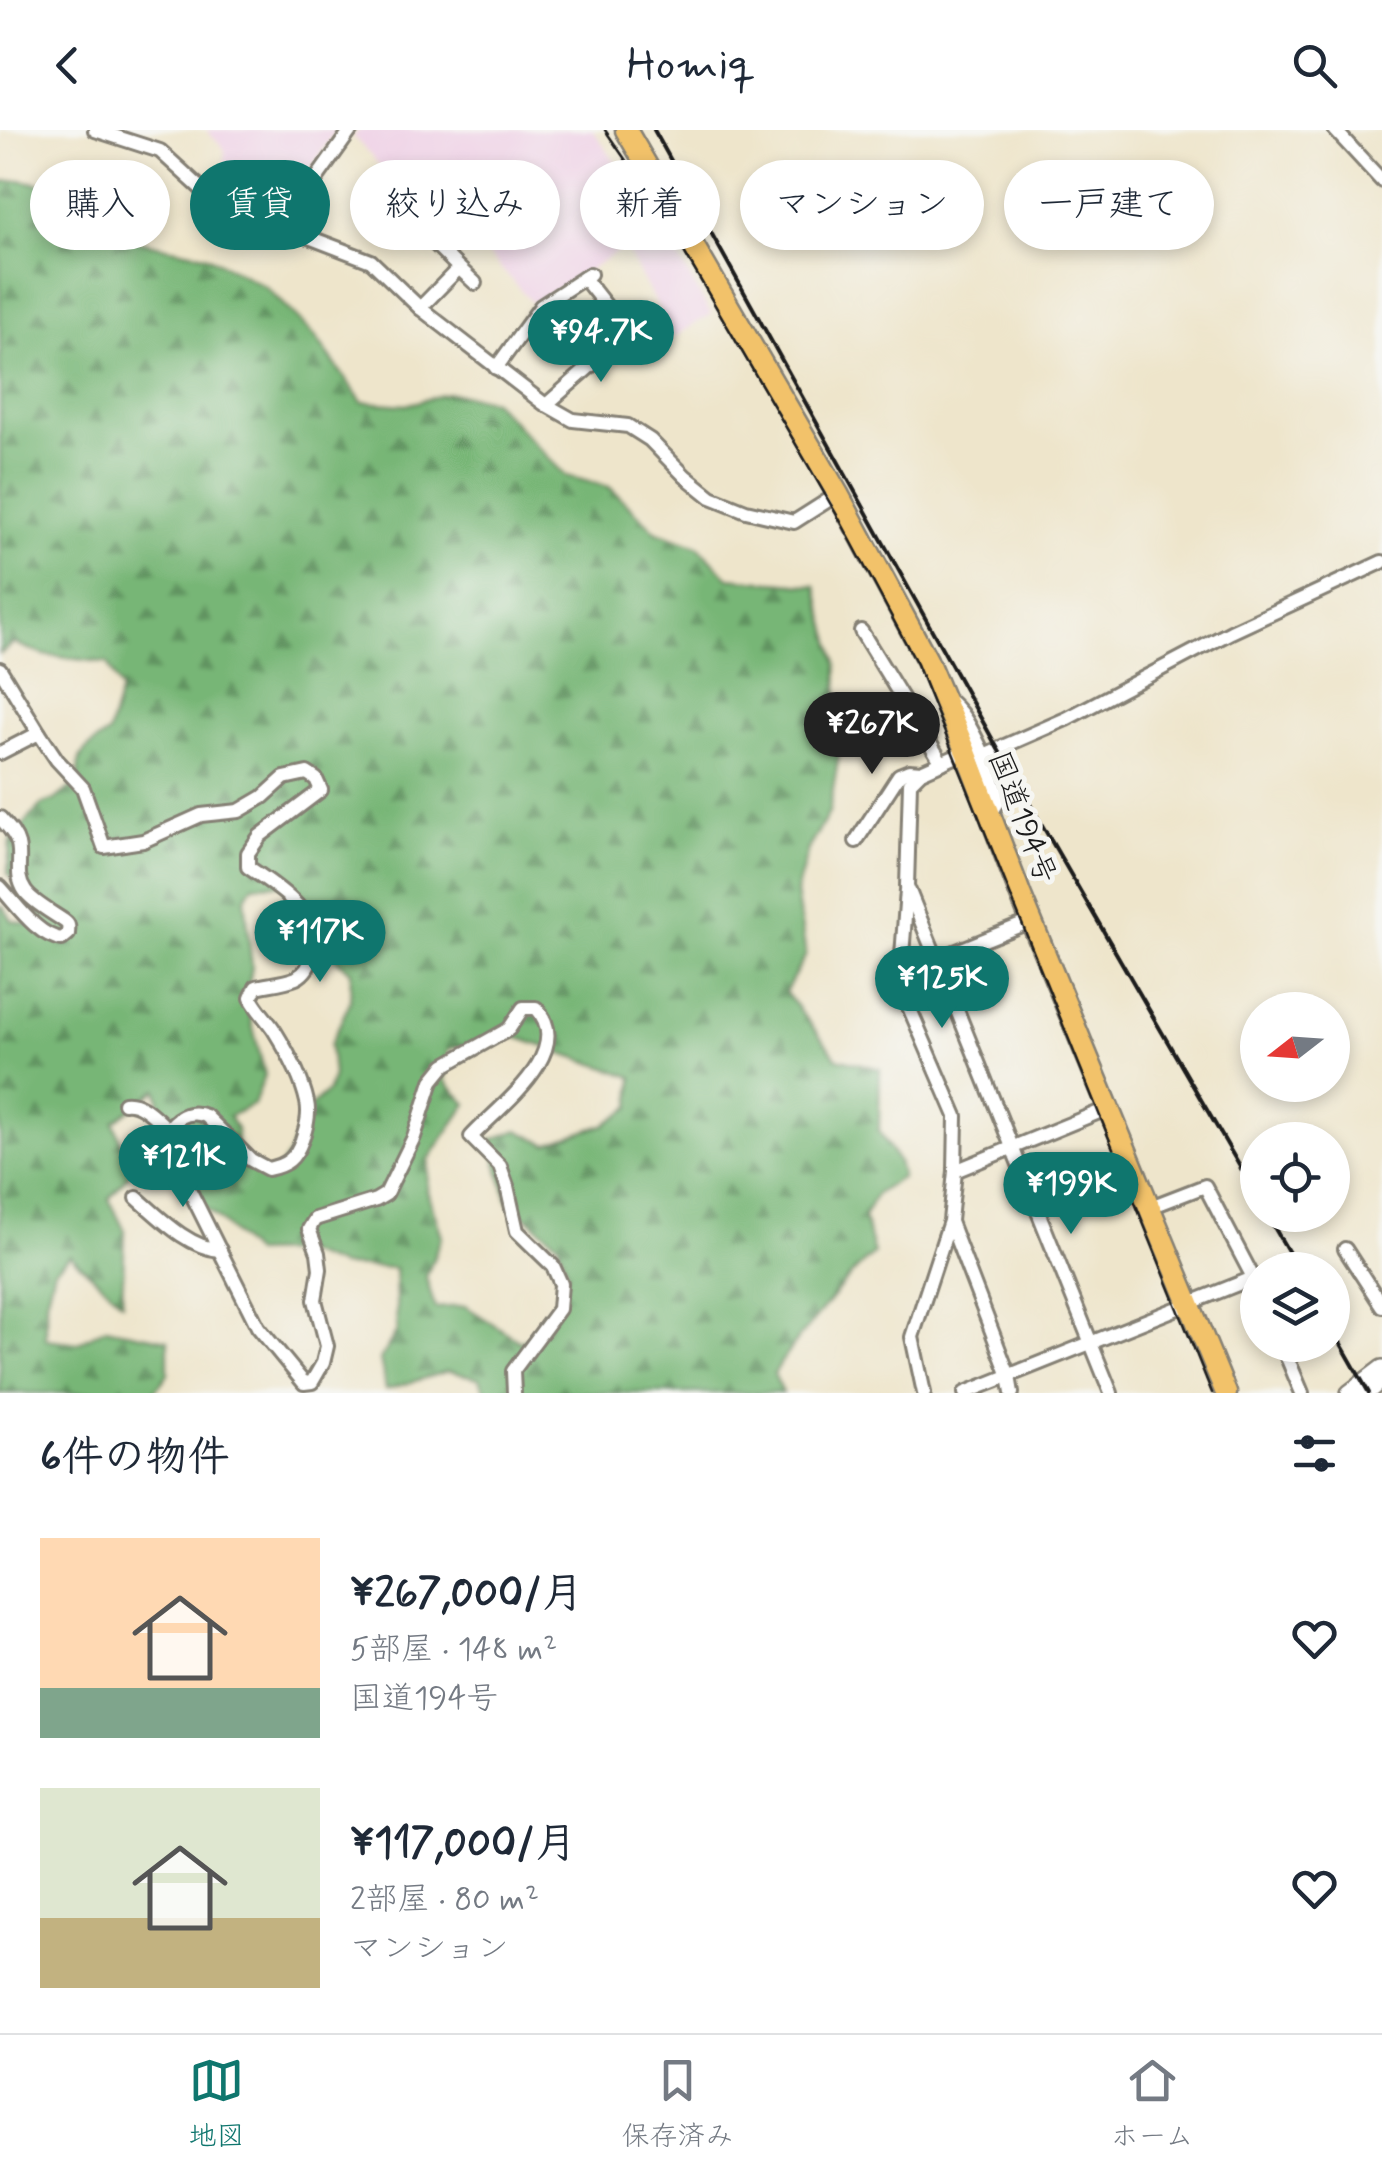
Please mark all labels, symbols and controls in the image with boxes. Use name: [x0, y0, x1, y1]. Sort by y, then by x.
text: Homiq: [627, 36, 755, 95]
icon: back: [40, 38, 95, 93]
icon: search: [1287, 38, 1342, 93]
chip: 購入: [30, 160, 170, 250]
chip: 賃貸: [190, 160, 330, 250]
chip: 絞り込み: [350, 160, 560, 250]
chip: 新着: [580, 160, 720, 250]
chip: マンション: [740, 160, 984, 250]
chip: 一戸建て: [1004, 160, 1214, 250]
pin: ¥94.7K: [520, 300, 682, 385]
text: ¥94.7K: [550, 311, 652, 353]
pin: ¥267K: [802, 692, 942, 777]
text: ¥267K: [826, 703, 918, 745]
street label: 国道194号: [978, 746, 1065, 889]
pin: ¥117K: [250, 900, 390, 985]
text: ¥117K: [277, 911, 363, 953]
pin: ¥125K: [872, 946, 1012, 1031]
text: ¥125K: [897, 957, 987, 999]
north arrow: [1240, 992, 1350, 1102]
map controls: [1240, 992, 1350, 1362]
button: locate: [1240, 1122, 1350, 1232]
pin: ¥121K: [113, 1125, 253, 1210]
text: ¥121K: [141, 1136, 225, 1178]
pin: ¥199K: [1001, 1152, 1141, 1237]
text: ¥199K: [1025, 1163, 1117, 1205]
button: layers: [1240, 1252, 1350, 1362]
icon: filters: [1287, 1426, 1342, 1481]
text: 6件の物件: [40, 1431, 230, 1486]
text: ¥267,000/月: [350, 1567, 584, 1622]
icon: home: [120, 1578, 240, 1698]
icon: heart: [1287, 1611, 1342, 1666]
text: 5部屋 · 148 m²: [350, 1629, 557, 1671]
text: 国道194号: [350, 1678, 498, 1720]
text: ¥117,000/月: [350, 1817, 577, 1872]
icon: home: [120, 1828, 240, 1948]
icon: heart: [1287, 1861, 1342, 1916]
text: 2部屋 · 80 m²: [350, 1879, 539, 1921]
text: マンション: [350, 1928, 509, 1970]
tab: 地図: [189, 2053, 245, 2156]
tab: 保存済み: [622, 2053, 734, 2156]
tab: ホーム: [1111, 2053, 1193, 2156]

